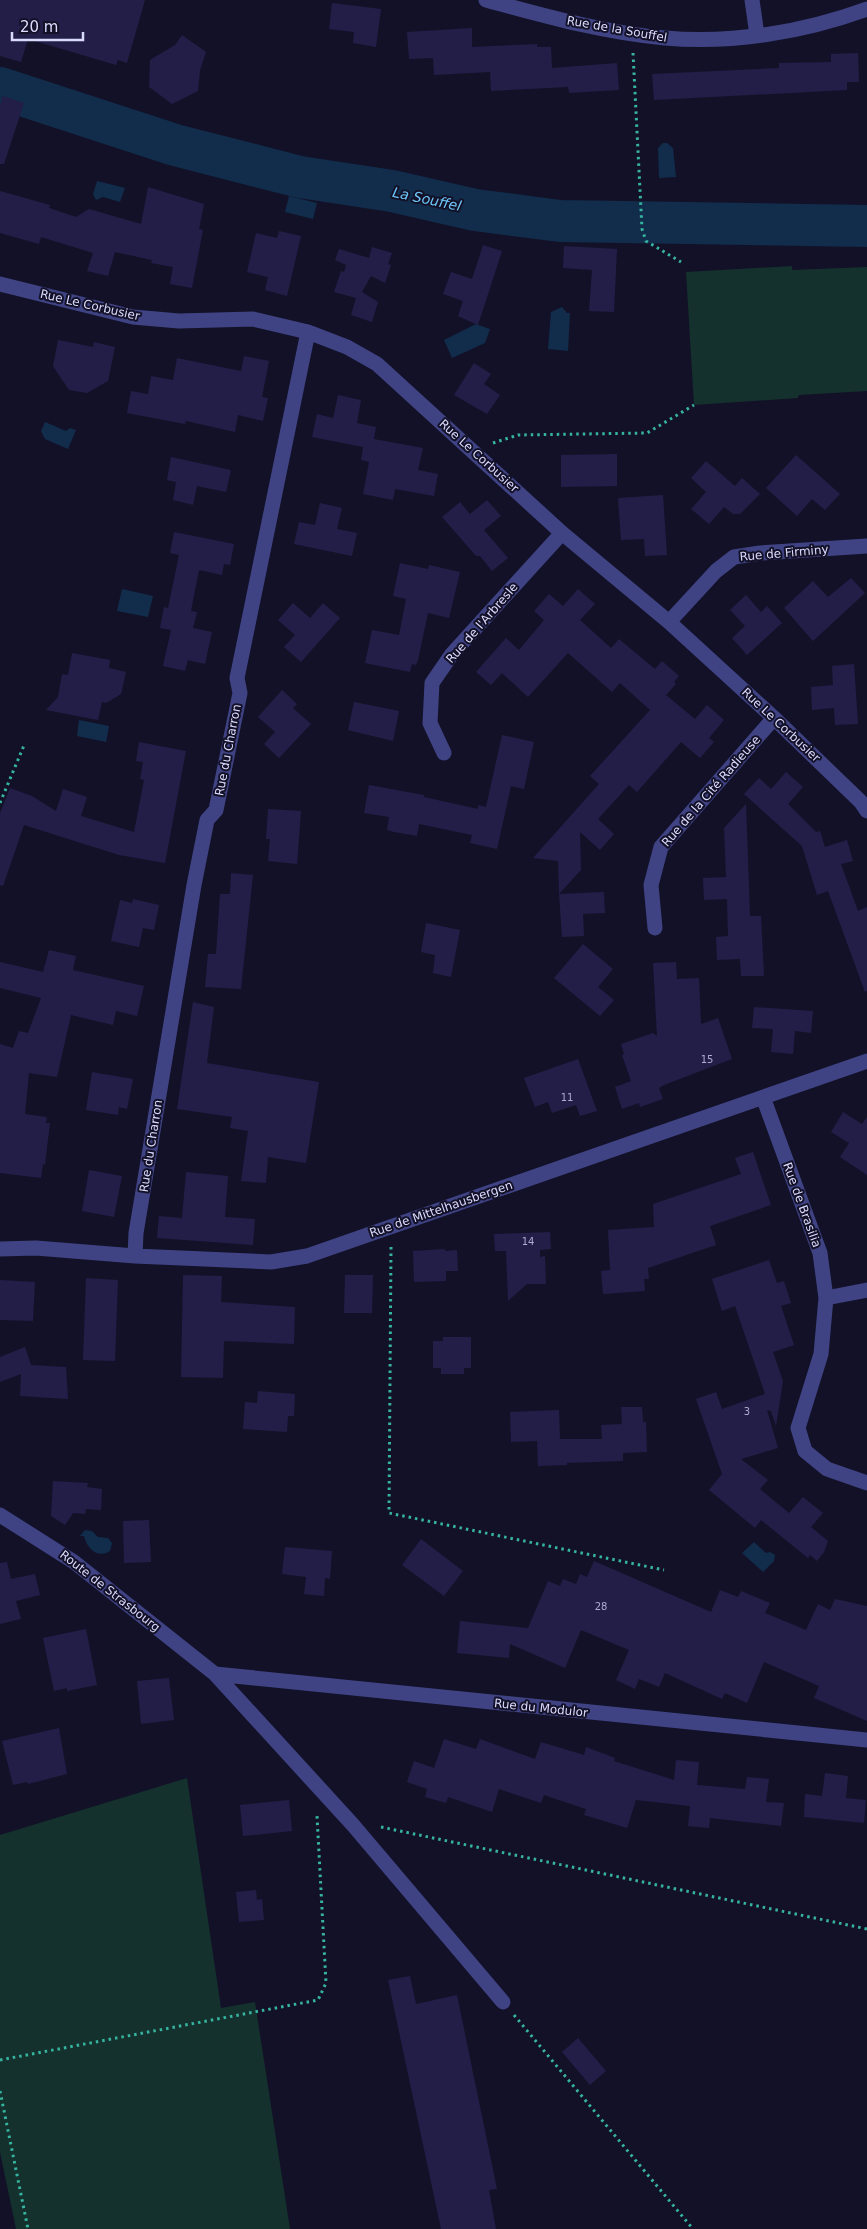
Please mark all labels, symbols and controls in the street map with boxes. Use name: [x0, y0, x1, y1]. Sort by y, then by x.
scale bar: [12, 10, 84, 42]
street label: Rue de la Souffel: [566, 13, 668, 45]
text: 20 m: [20, 18, 58, 36]
water label: La Souffel: [391, 184, 463, 214]
street label: Rue Le Corbusier: [39, 287, 141, 323]
street label: Rue Le Corbusier: [436, 417, 522, 495]
street label: Rue de Firminy: [739, 542, 829, 564]
street label: Rue de l'Arbresle: [443, 580, 521, 666]
street label: Rue Le Corbusier: [739, 685, 823, 765]
street label: Rue du Charron: [212, 703, 244, 797]
street label: Rue de la Cité Radieuse: [659, 733, 763, 849]
house number: 15: [701, 1054, 713, 1065]
house number: 11: [561, 1092, 573, 1103]
street label: Rue du Charron: [137, 1099, 165, 1193]
street label: Rue de Brasilia: [780, 1161, 824, 1249]
street label: Rue de Mittelhausbergen: [368, 1178, 514, 1240]
house number: 14: [522, 1236, 534, 1247]
house number: 3: [744, 1406, 750, 1417]
street label: Route de Strasbourg: [57, 1548, 163, 1634]
house number: 28: [595, 1601, 607, 1612]
street label: Rue du Modulor: [493, 1696, 589, 1720]

